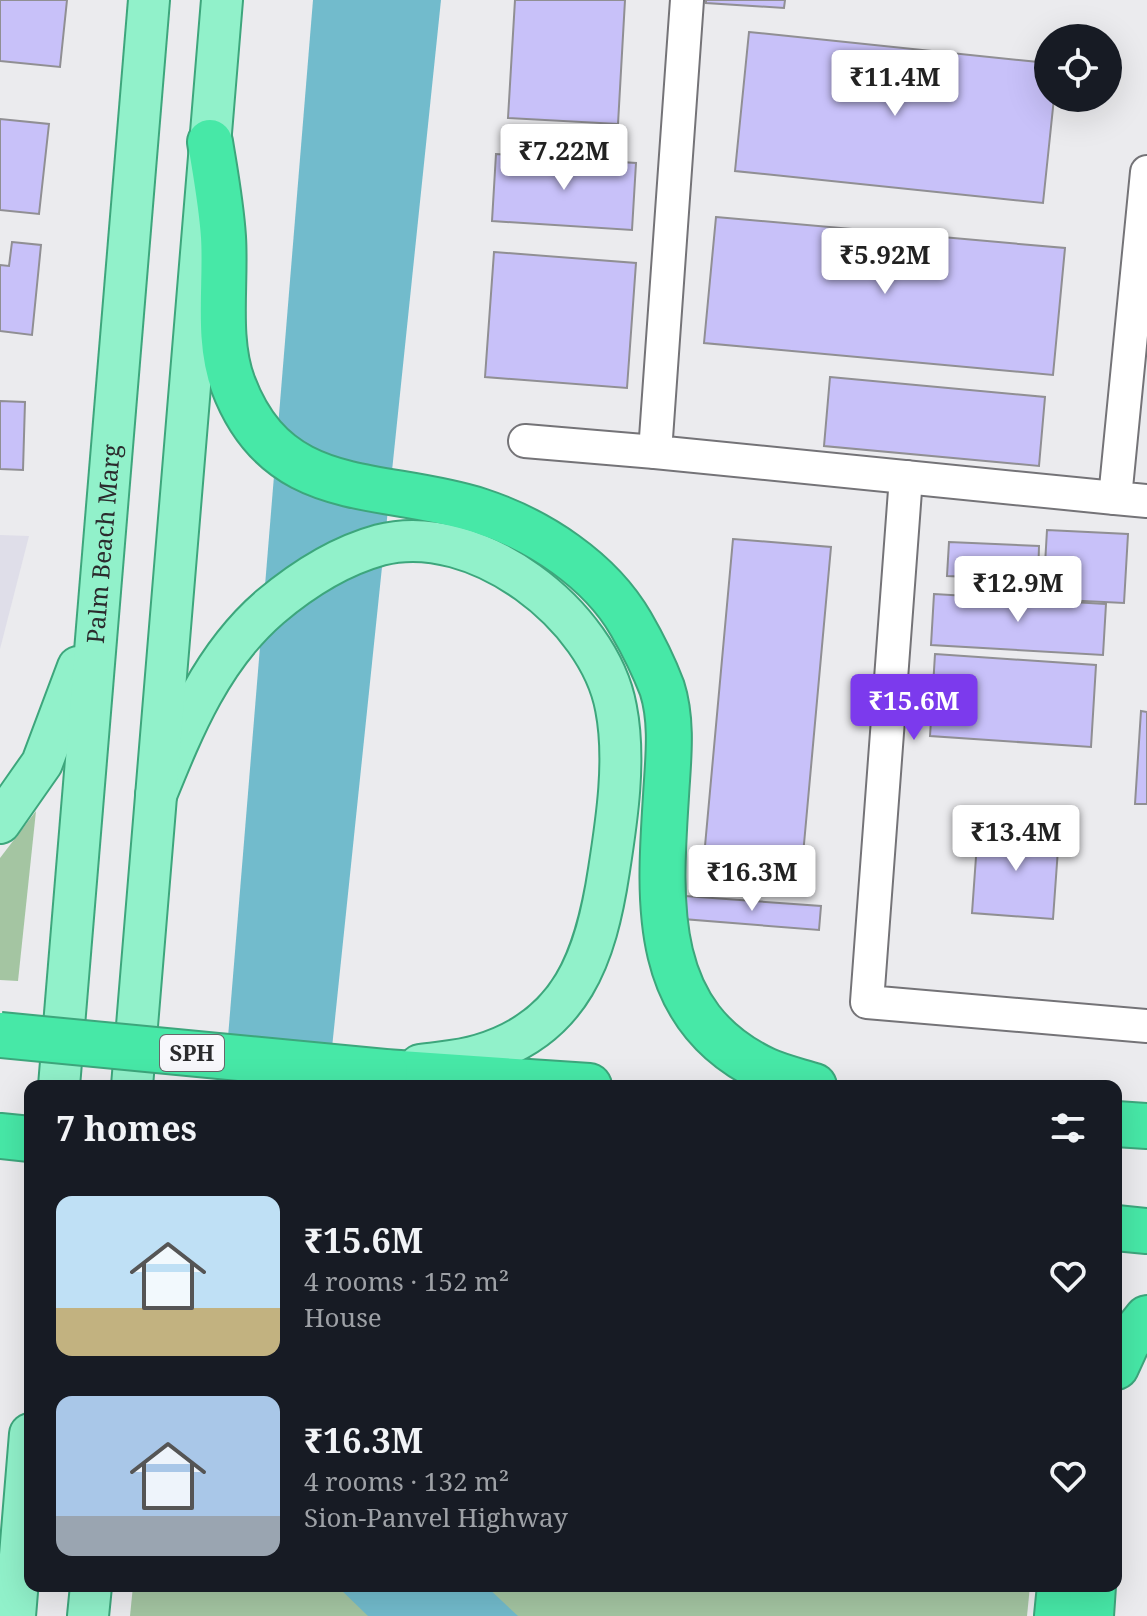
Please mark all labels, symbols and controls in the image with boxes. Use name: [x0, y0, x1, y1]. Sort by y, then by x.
map controls: [1034, 24, 1122, 112]
button: locate: [1034, 24, 1122, 112]
pin: ₹11.4M: [830, 50, 960, 118]
text: ₹11.4M: [849, 58, 941, 94]
pin: ₹7.22M: [499, 124, 629, 192]
text: ₹7.22M: [518, 132, 610, 168]
pin: ₹5.92M: [820, 228, 950, 296]
text: ₹5.92M: [839, 236, 931, 272]
street label: Palm Beach Marg: [78, 443, 127, 645]
pin: ₹12.9M: [953, 556, 1083, 624]
text: ₹12.9M: [972, 564, 1064, 600]
pin: ₹15.6M: [849, 674, 979, 742]
text: ₹15.6M: [868, 682, 960, 718]
pin: ₹13.4M: [951, 805, 1081, 873]
text: ₹13.4M: [970, 813, 1062, 849]
pin: ₹16.3M: [687, 845, 817, 913]
text: ₹16.3M: [706, 853, 798, 889]
road number: SPH: [160, 1035, 224, 1071]
text: 7 homes: [56, 1105, 197, 1151]
icon: filters: [1046, 1106, 1090, 1150]
text: ₹15.6M: [304, 1217, 423, 1263]
icon: home: [120, 1228, 216, 1324]
icon: heart: [1046, 1254, 1090, 1298]
text: 4 rooms · 152 m²: [304, 1263, 509, 1299]
text: House: [304, 1299, 382, 1335]
text: ₹16.3M: [304, 1417, 423, 1463]
icon: home: [120, 1428, 216, 1524]
icon: heart: [1046, 1454, 1090, 1498]
text: 4 rooms · 132 m²: [304, 1463, 509, 1499]
text: Sion-Panvel Highway: [304, 1499, 568, 1535]

